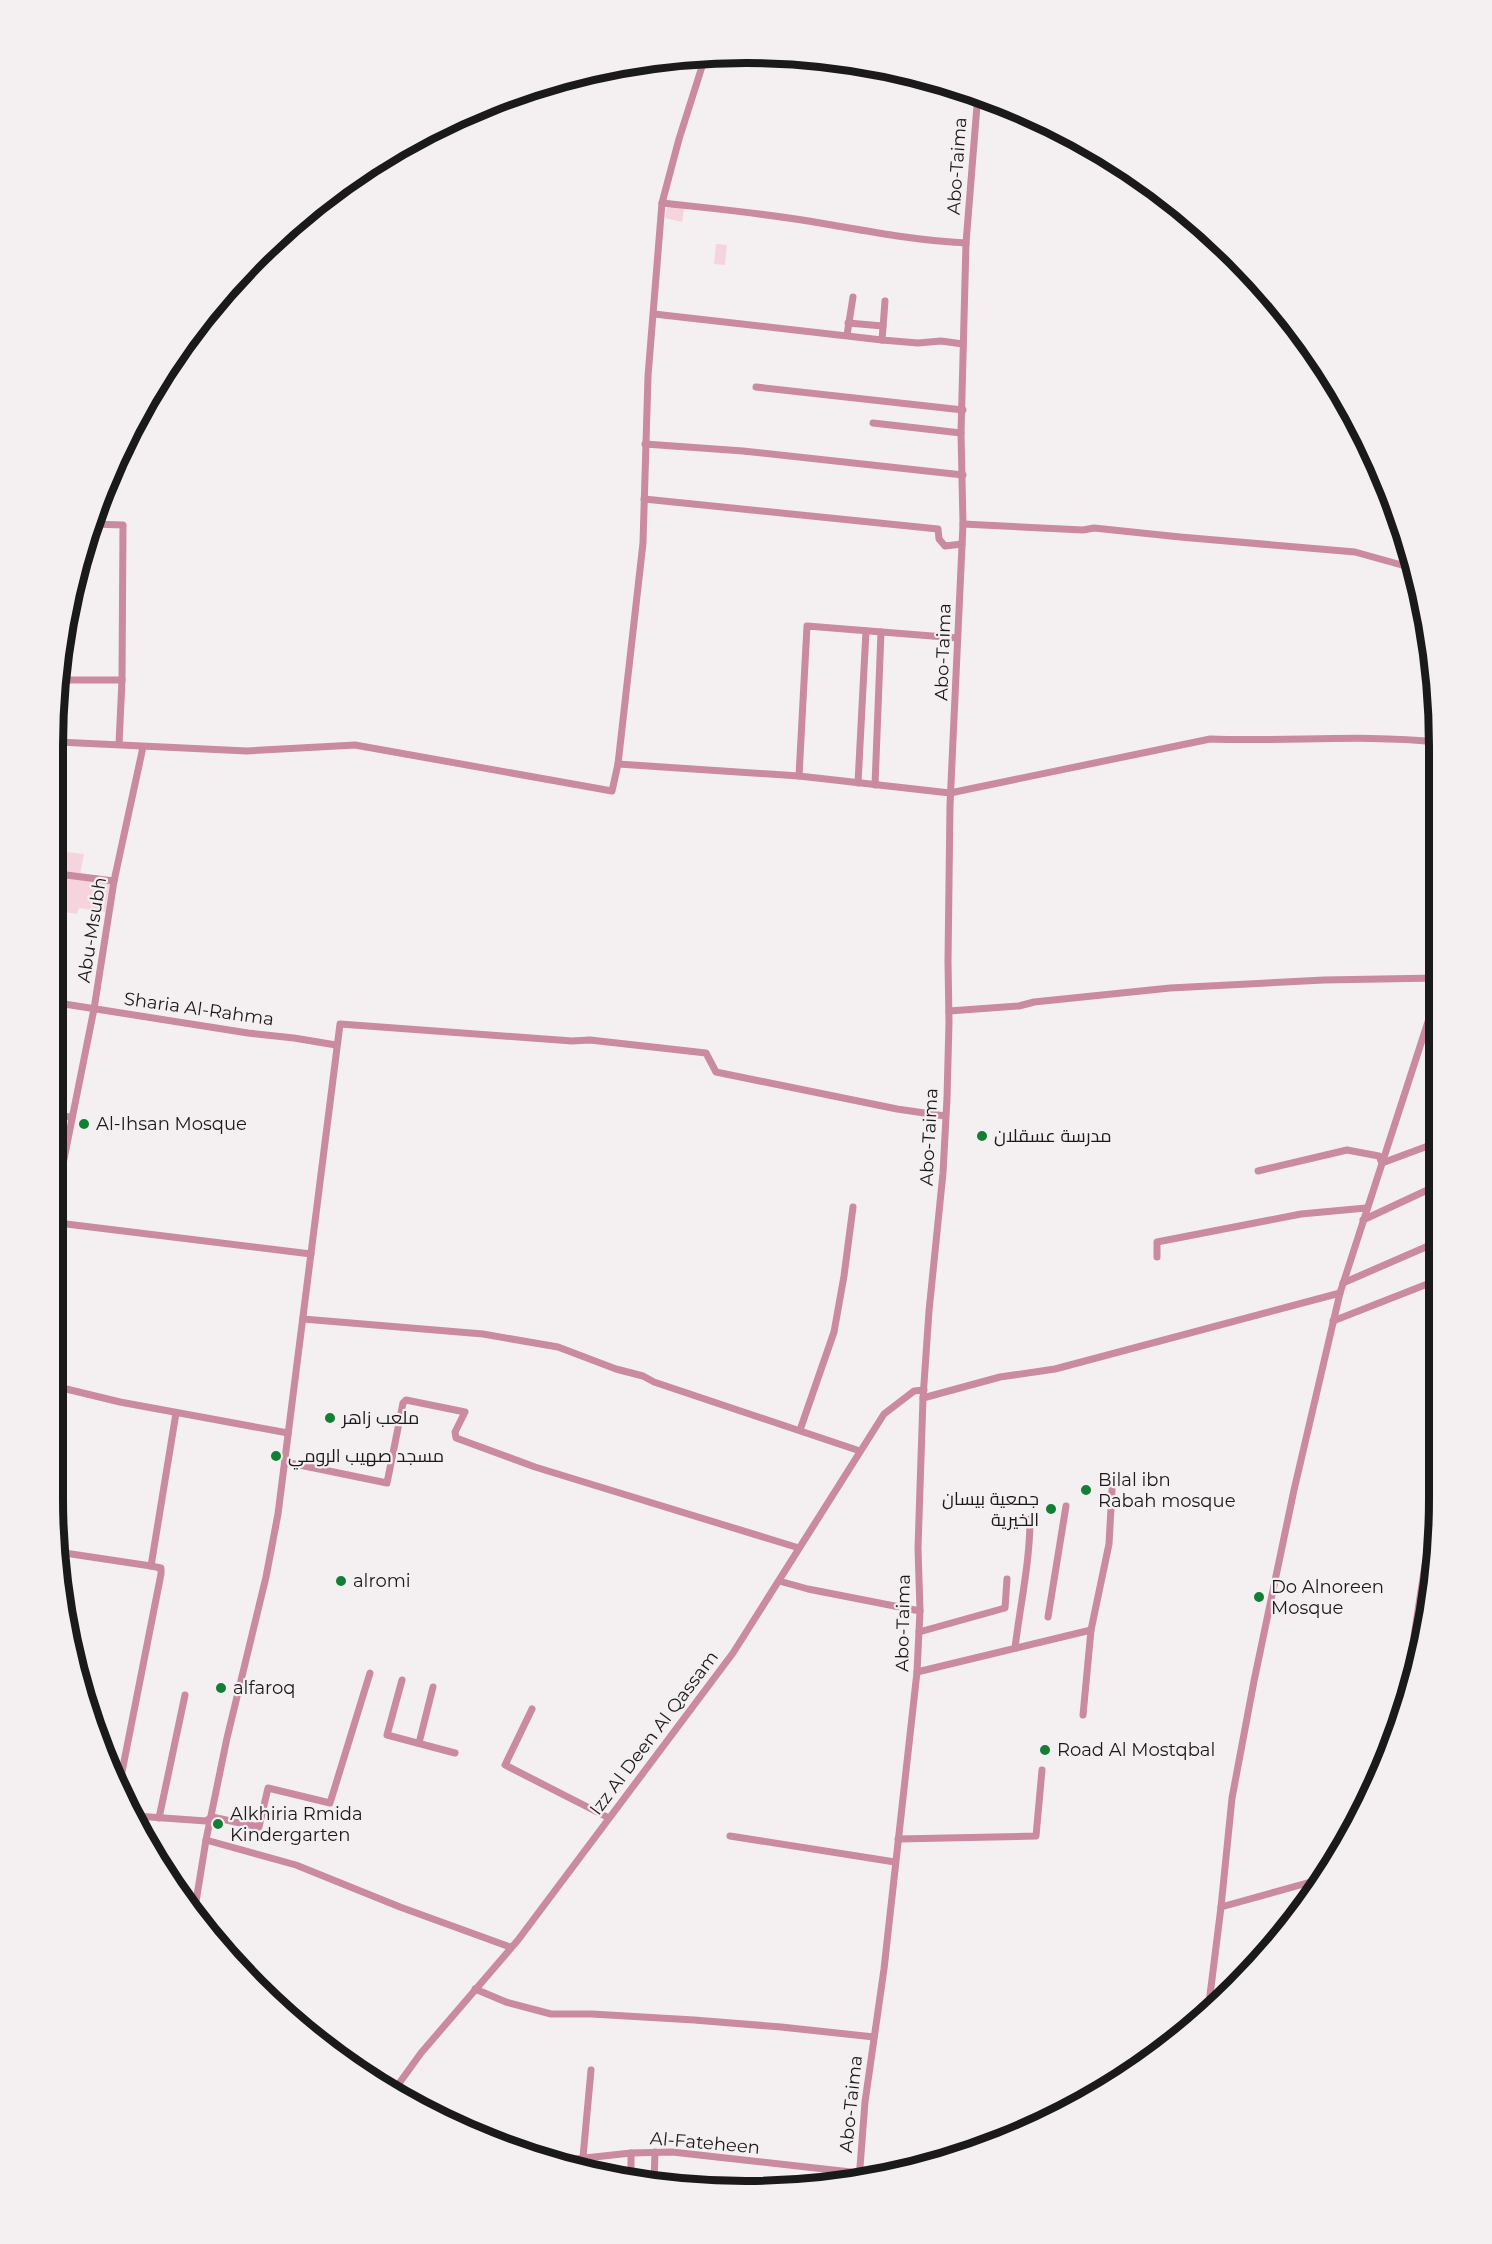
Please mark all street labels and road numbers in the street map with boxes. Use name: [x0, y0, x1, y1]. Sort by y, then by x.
street label: Abo-Taima: [943, 116, 971, 216]
street label: Abo-Taima: [930, 603, 956, 701]
street label: Abu-Msubh: [73, 876, 111, 984]
street label: Sharia Al-Rahma: [123, 988, 275, 1030]
street label: Abo-Taima: [915, 1088, 943, 1186]
street label: Abo-Taima: [891, 1574, 915, 1672]
street label: Izz Al Deen Al Qassam: [585, 1647, 723, 1819]
street label: Abo-Taima: [835, 2054, 867, 2154]
street label: Al-Fateheen: [649, 2127, 761, 2159]

